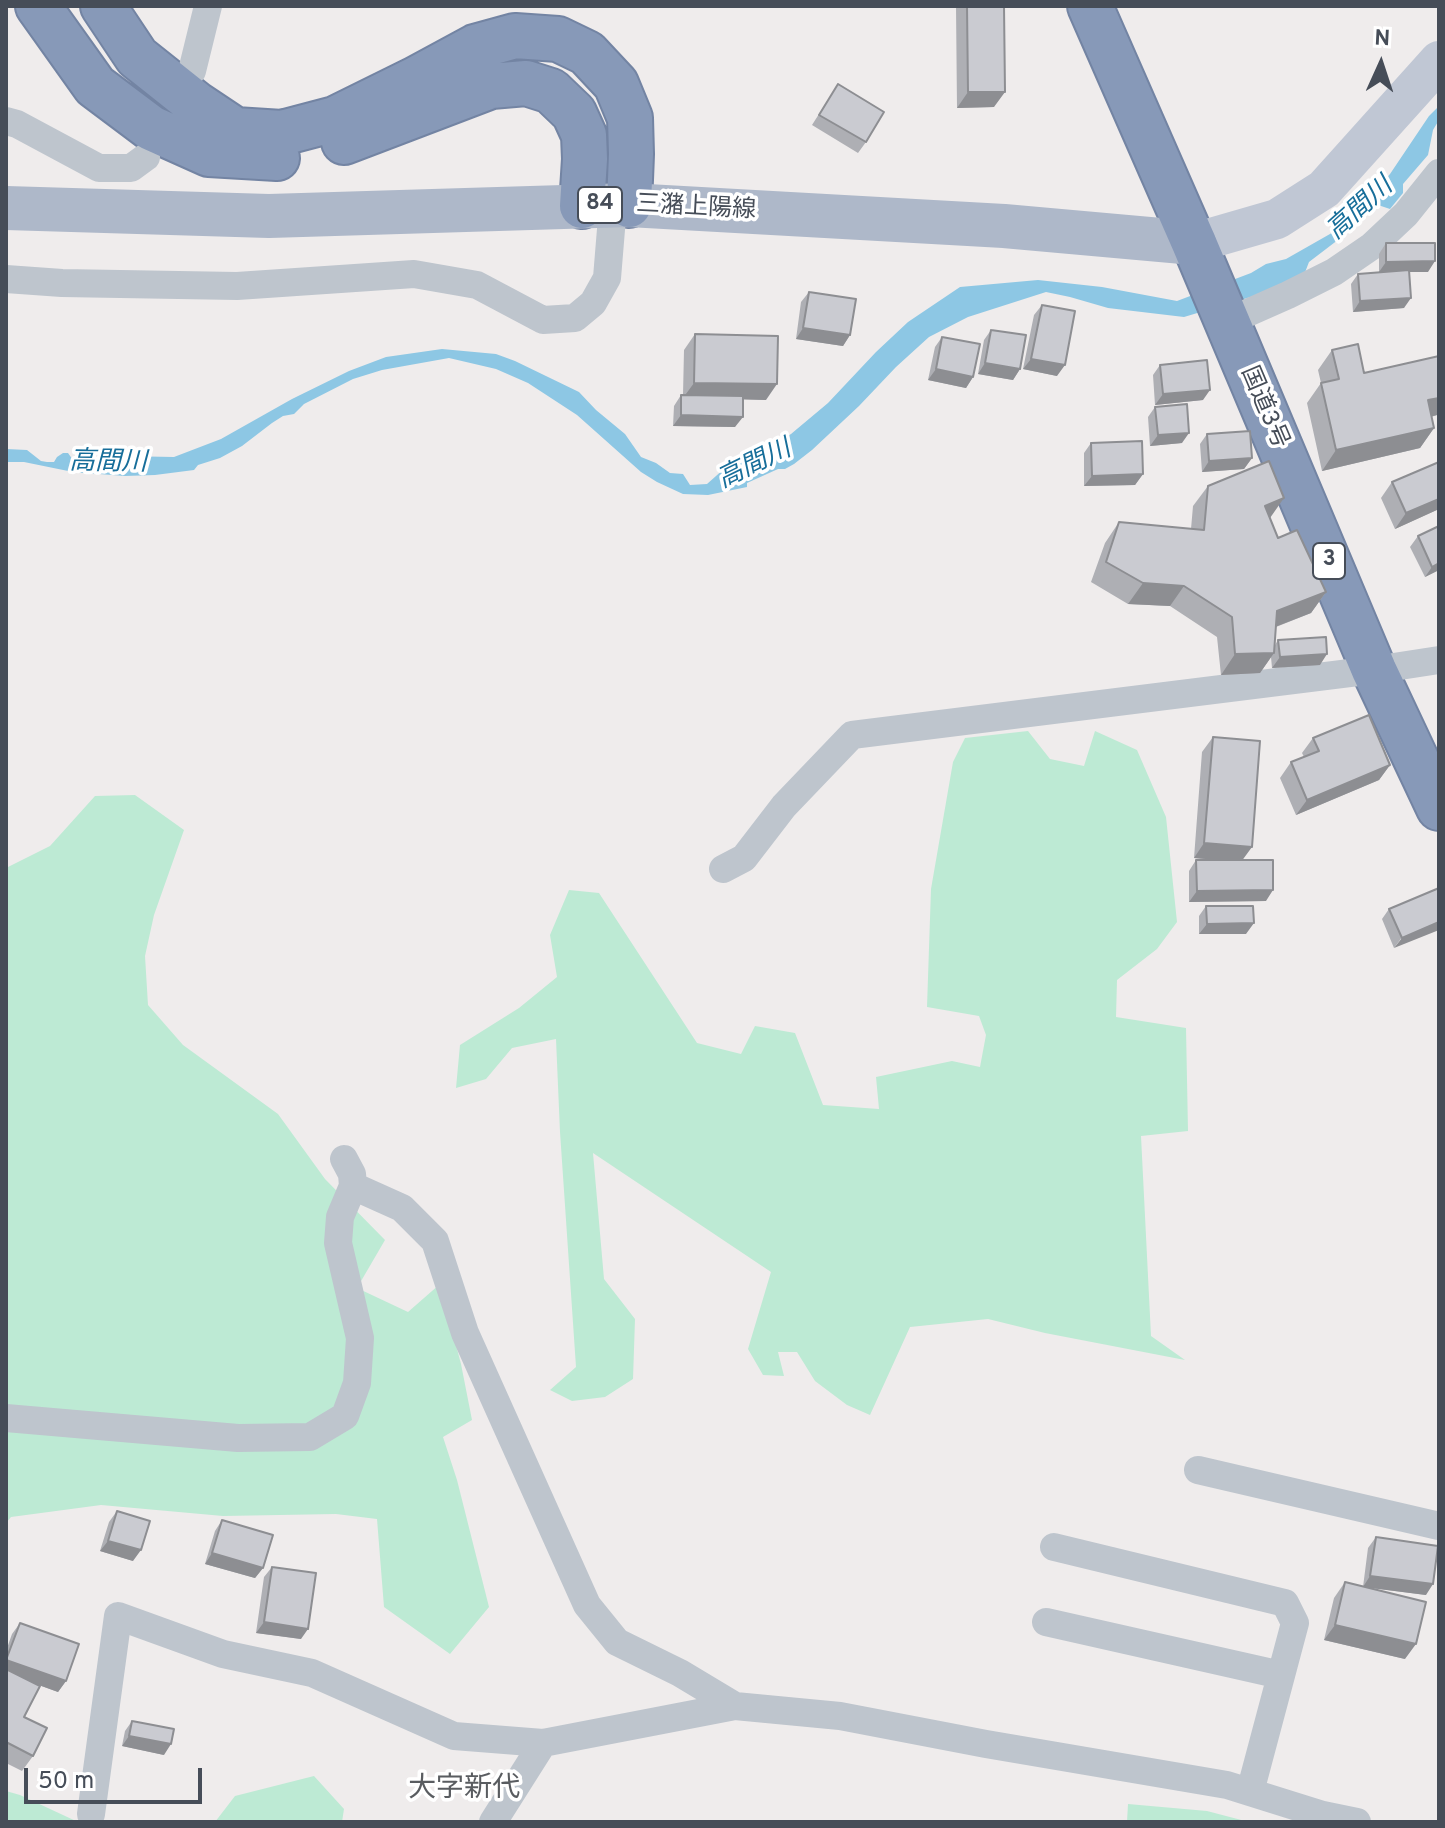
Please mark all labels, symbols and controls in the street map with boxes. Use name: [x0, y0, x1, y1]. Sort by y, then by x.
north arrow: [1341, 24, 1421, 104]
text: N: [1374, 26, 1391, 53]
water label: 高間川: [1322, 172, 1400, 248]
road number: 84: [578, 187, 622, 223]
street label: 三潴上陽線: [635, 191, 757, 227]
street label: 国道3号: [1233, 363, 1293, 453]
water label: 高間川: [713, 435, 797, 497]
water label: 高間川: [69, 448, 147, 480]
road number: 3: [1313, 543, 1345, 579]
scale bar: [28, 1752, 206, 1802]
text: 50 m: [38, 1767, 94, 1797]
district label: 大字新代: [408, 1773, 520, 1807]

